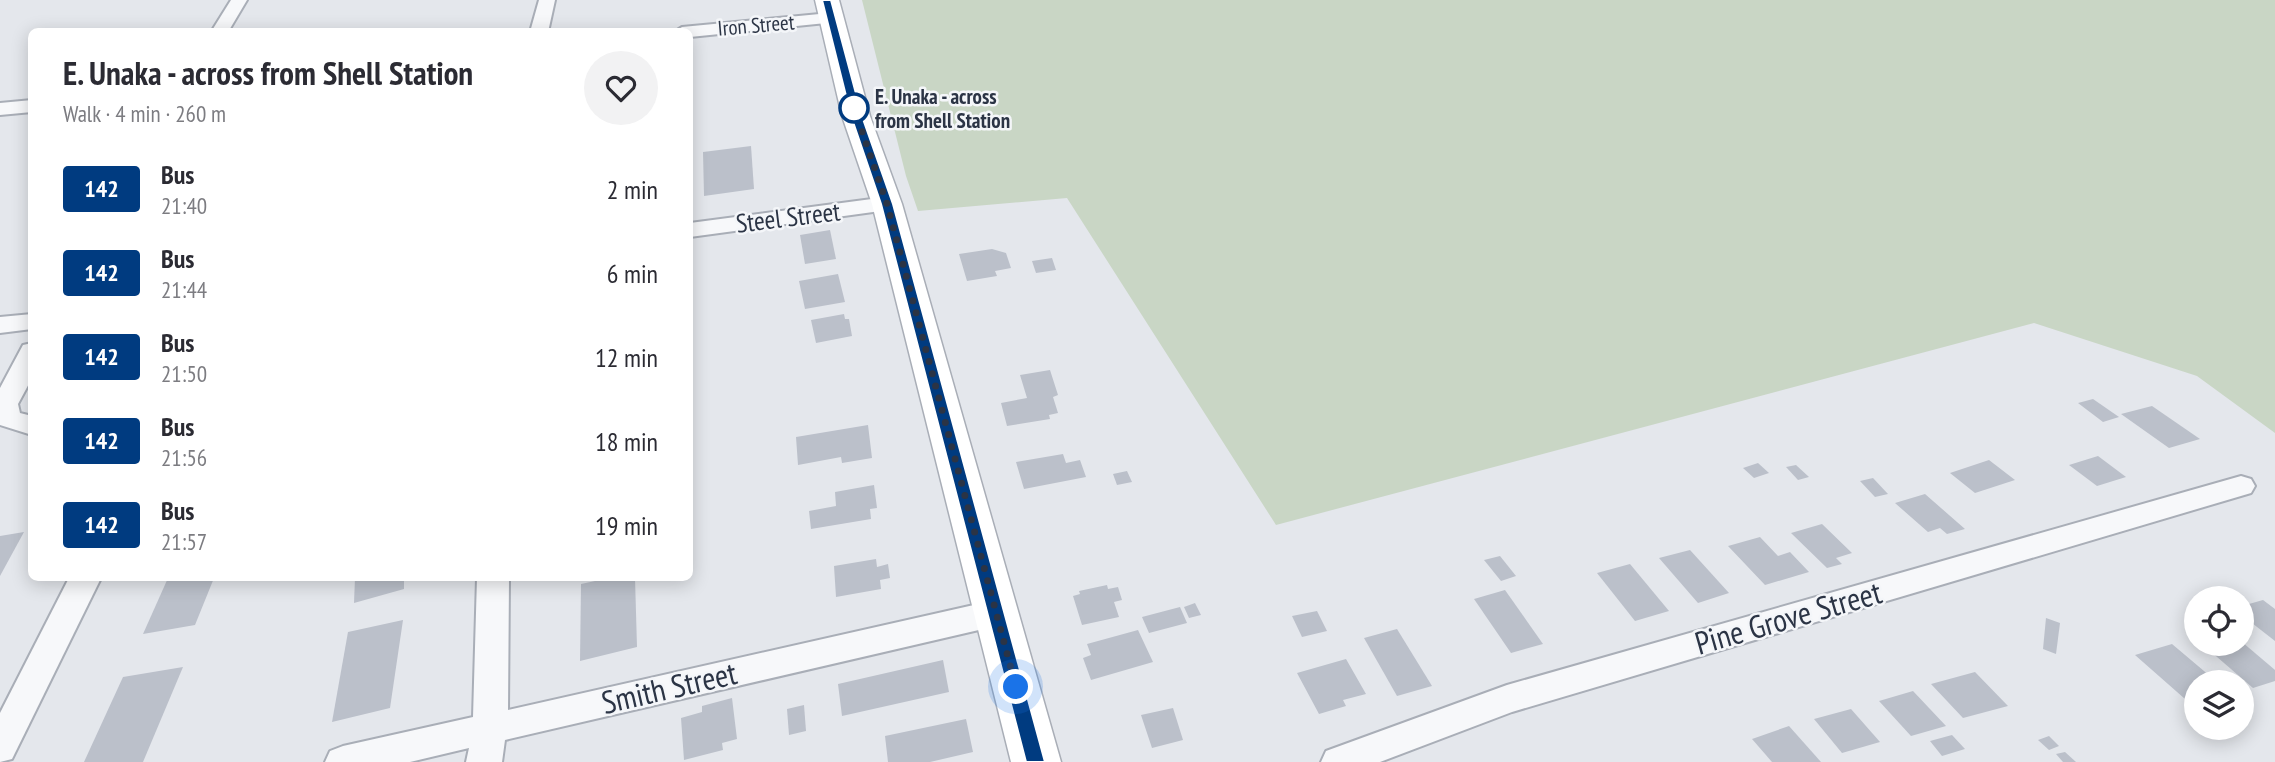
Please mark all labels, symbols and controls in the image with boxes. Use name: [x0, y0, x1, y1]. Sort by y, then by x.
street label: Iron Street: [717, 8, 796, 42]
text: E. Unaka - across from Shell Station: [63, 51, 473, 94]
button: heart: [584, 51, 658, 125]
place label: E. Unaka - across from Shell Station: [875, 83, 1010, 134]
marker: E. Unaka - across from Shell Station: [839, 93, 869, 123]
text: Walk · 4 min · 260 m: [63, 99, 226, 128]
text: Bus: [161, 158, 194, 191]
text: 142: [84, 173, 119, 204]
text: 2 min: [607, 173, 658, 206]
text: 21:40: [161, 191, 207, 220]
street label: Steel Street: [734, 194, 842, 240]
text: Bus: [161, 242, 194, 275]
text: 142: [84, 257, 119, 288]
text: 6 min: [607, 257, 658, 290]
text: 21:44: [161, 275, 207, 304]
text: Bus: [161, 326, 194, 359]
text: 142: [84, 341, 119, 372]
text: 12 min: [595, 341, 658, 374]
text: 21:50: [161, 359, 207, 388]
text: Bus: [161, 410, 194, 443]
text: 142: [84, 425, 119, 456]
text: 18 min: [595, 425, 658, 458]
text: 21:56: [161, 443, 207, 472]
text: Bus: [161, 494, 194, 527]
text: 142: [84, 509, 119, 540]
text: 19 min: [595, 509, 658, 542]
text: 21:57: [161, 527, 207, 556]
street label: Pine Grove Street: [1690, 570, 1886, 664]
map controls: [2184, 586, 2254, 740]
button: locate: [2184, 586, 2254, 656]
street label: Smith Street: [597, 651, 741, 723]
your location: [998, 669, 1033, 704]
button: layers: [2184, 670, 2254, 740]

